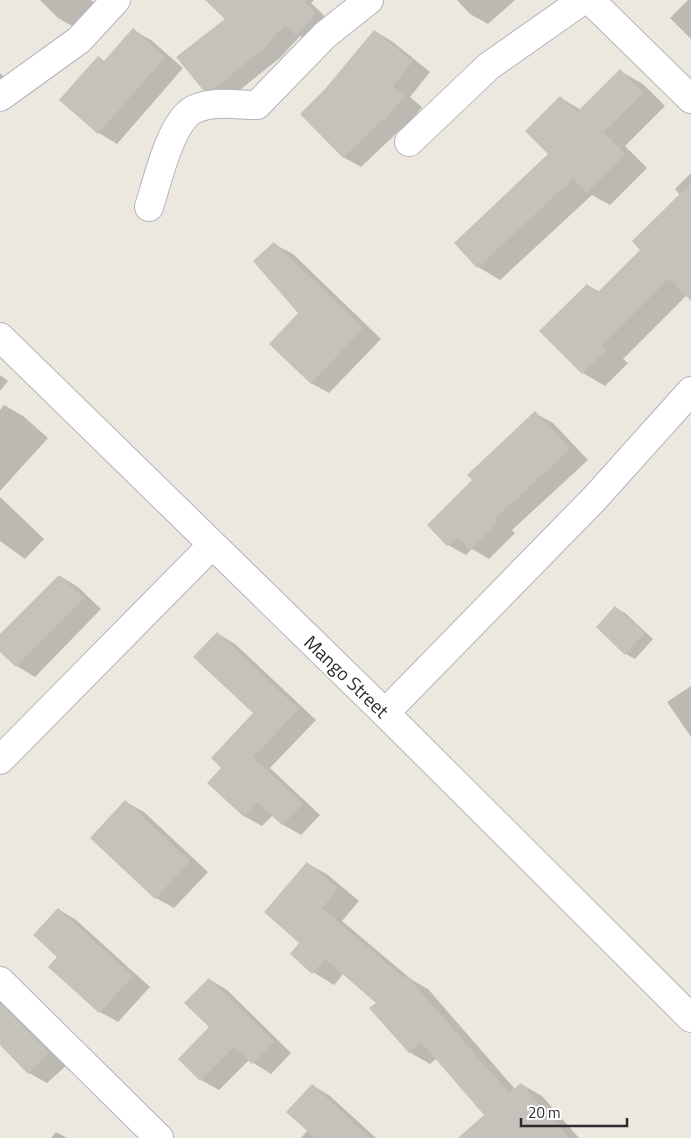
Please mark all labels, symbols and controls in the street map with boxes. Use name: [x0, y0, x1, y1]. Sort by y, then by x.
street label: Mango Street: [298, 628, 396, 724]
scale bar: [521, 1096, 627, 1128]
text: 20 m: [528, 1101, 561, 1124]

